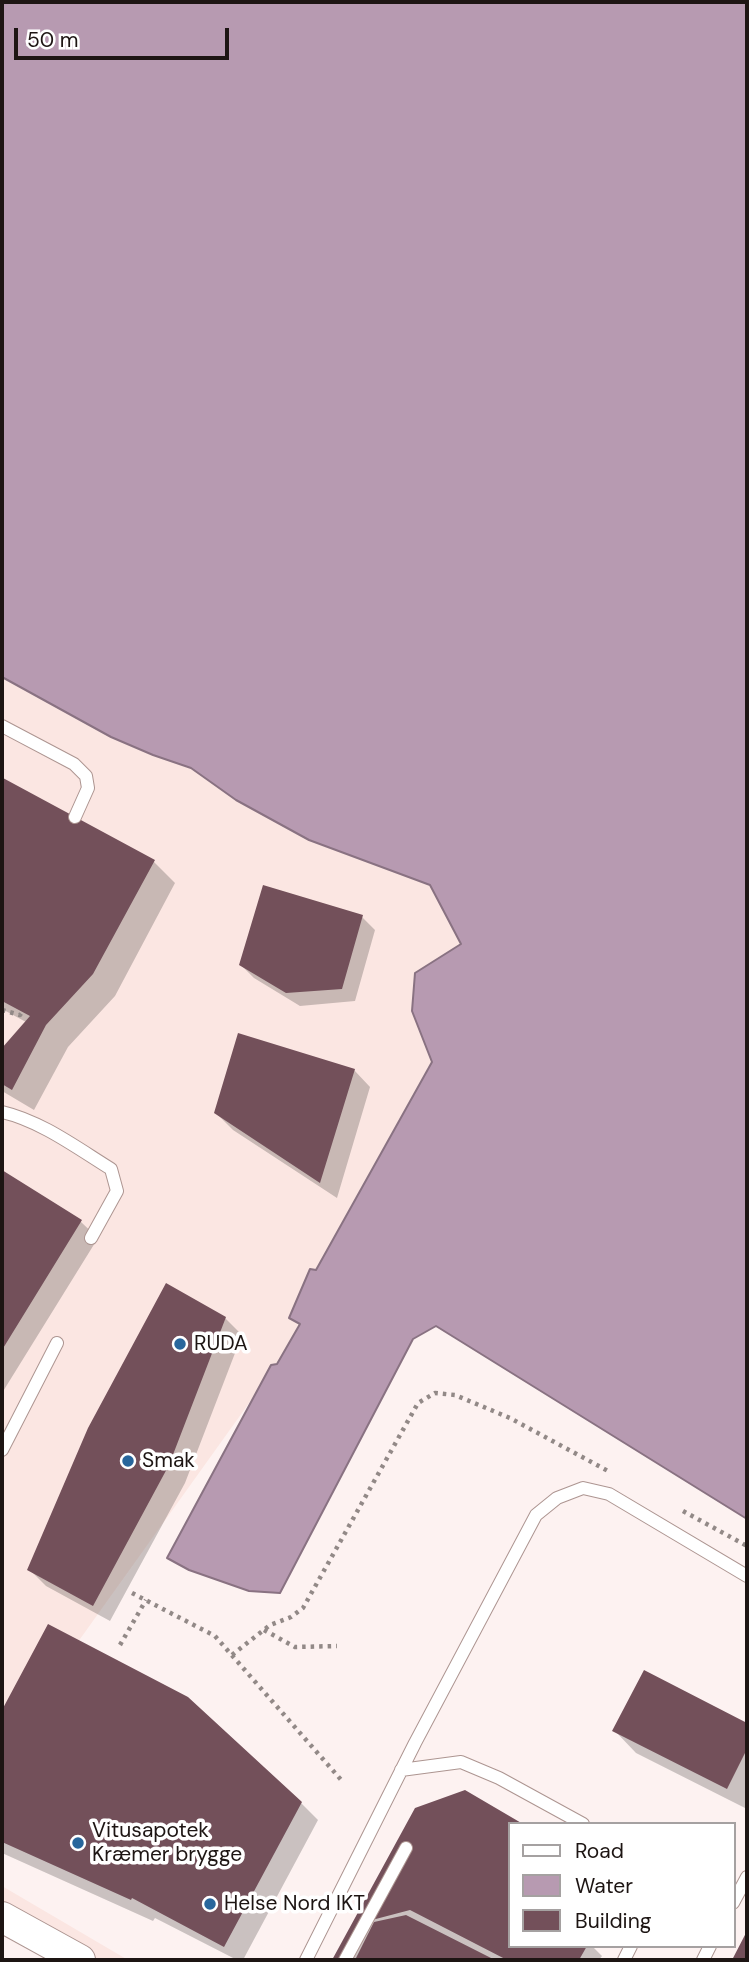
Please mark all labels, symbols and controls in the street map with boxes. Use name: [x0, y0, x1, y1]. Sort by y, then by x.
scale bar: [18, 14, 233, 58]
text: 50 m: [27, 26, 78, 54]
place label: RUDA: [194, 1331, 248, 1357]
marker: RUDA: [172, 1336, 188, 1352]
place label: Smak: [142, 1448, 195, 1474]
marker: Smak: [120, 1453, 136, 1469]
place label: Vitusapotek Kræmer brygge: [92, 1818, 242, 1868]
legend: [508, 1822, 735, 1948]
marker: Vitusapotek Kræmer brygge: [70, 1835, 86, 1851]
text: Road: [575, 1837, 624, 1865]
text: Water: [575, 1872, 633, 1900]
place label: Helse Nord IKT: [224, 1891, 365, 1917]
marker: Helse Nord IKT: [202, 1896, 218, 1912]
text: Building: [575, 1907, 651, 1935]

